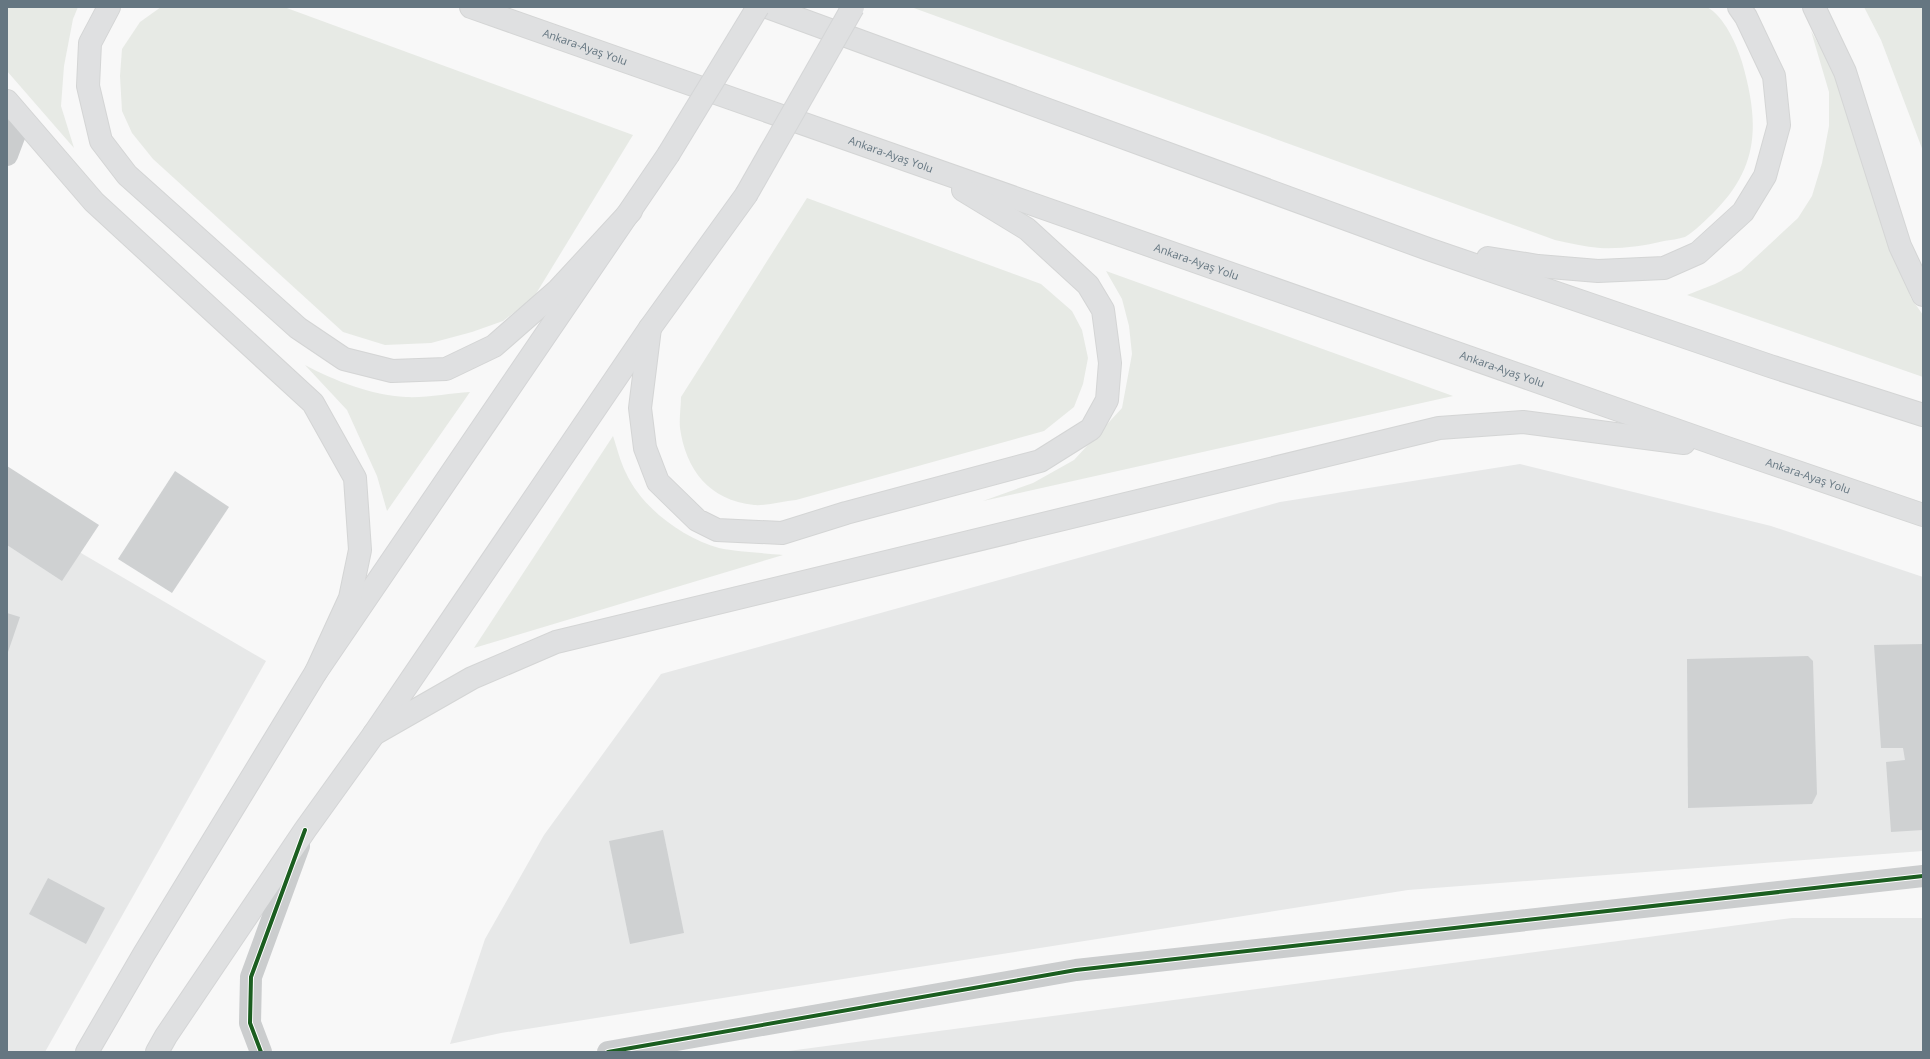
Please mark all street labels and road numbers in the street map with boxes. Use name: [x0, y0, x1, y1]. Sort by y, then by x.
street label: Ankara-Ayaş Yolu: [541, 25, 630, 68]
street label: Ankara-Ayaş Yolu: [847, 132, 935, 176]
street label: Ankara-Ayaş Yolu: [1152, 239, 1241, 283]
street label: Ankara-Ayaş Yolu: [1458, 347, 1547, 390]
street label: Ankara-Ayaş Yolu: [1764, 454, 1853, 497]

